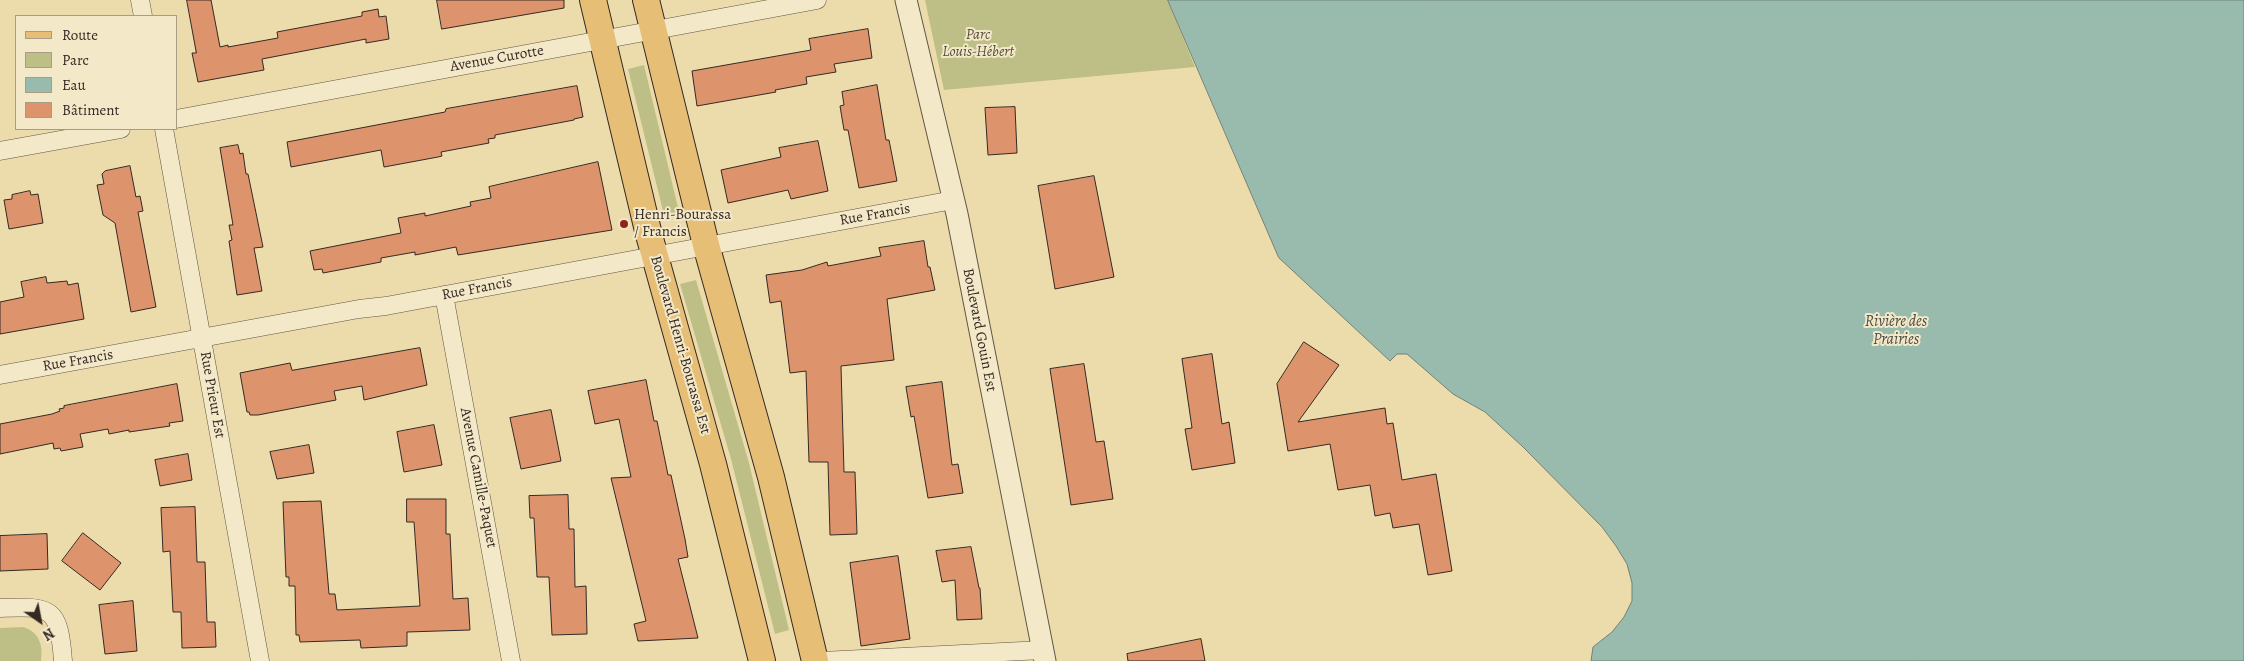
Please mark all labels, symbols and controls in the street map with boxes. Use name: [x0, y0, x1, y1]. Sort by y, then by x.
legend: [15, 15, 178, 130]
text: Route: [62, 25, 98, 45]
park label: Parc Louis-Hébert: [942, 26, 1014, 61]
street label: Avenue Curotte: [449, 42, 545, 76]
text: Parc: [62, 50, 89, 70]
text: Eau: [62, 75, 86, 95]
text: Bâtiment: [62, 100, 120, 120]
street label: Rue Francis: [838, 200, 912, 230]
place label: Henri-Bourassa / Francis: [634, 206, 731, 241]
marker: Henri-Bourassa / Francis: [618, 218, 630, 230]
street label: Boulevard Henri-Bourassa Est: [646, 254, 714, 436]
street label: Boulevard Gouin Est: [958, 267, 1000, 393]
street label: Rue Francis: [440, 273, 514, 305]
water label: Rivière des Prairies: [1865, 312, 1927, 350]
street label: Rue Francis: [41, 346, 115, 376]
street label: Rue Prieur Est: [195, 350, 229, 440]
street label: Avenue Camille-Paquet: [456, 406, 500, 550]
north arrow: [15, 596, 65, 646]
text: N: [39, 623, 58, 645]

